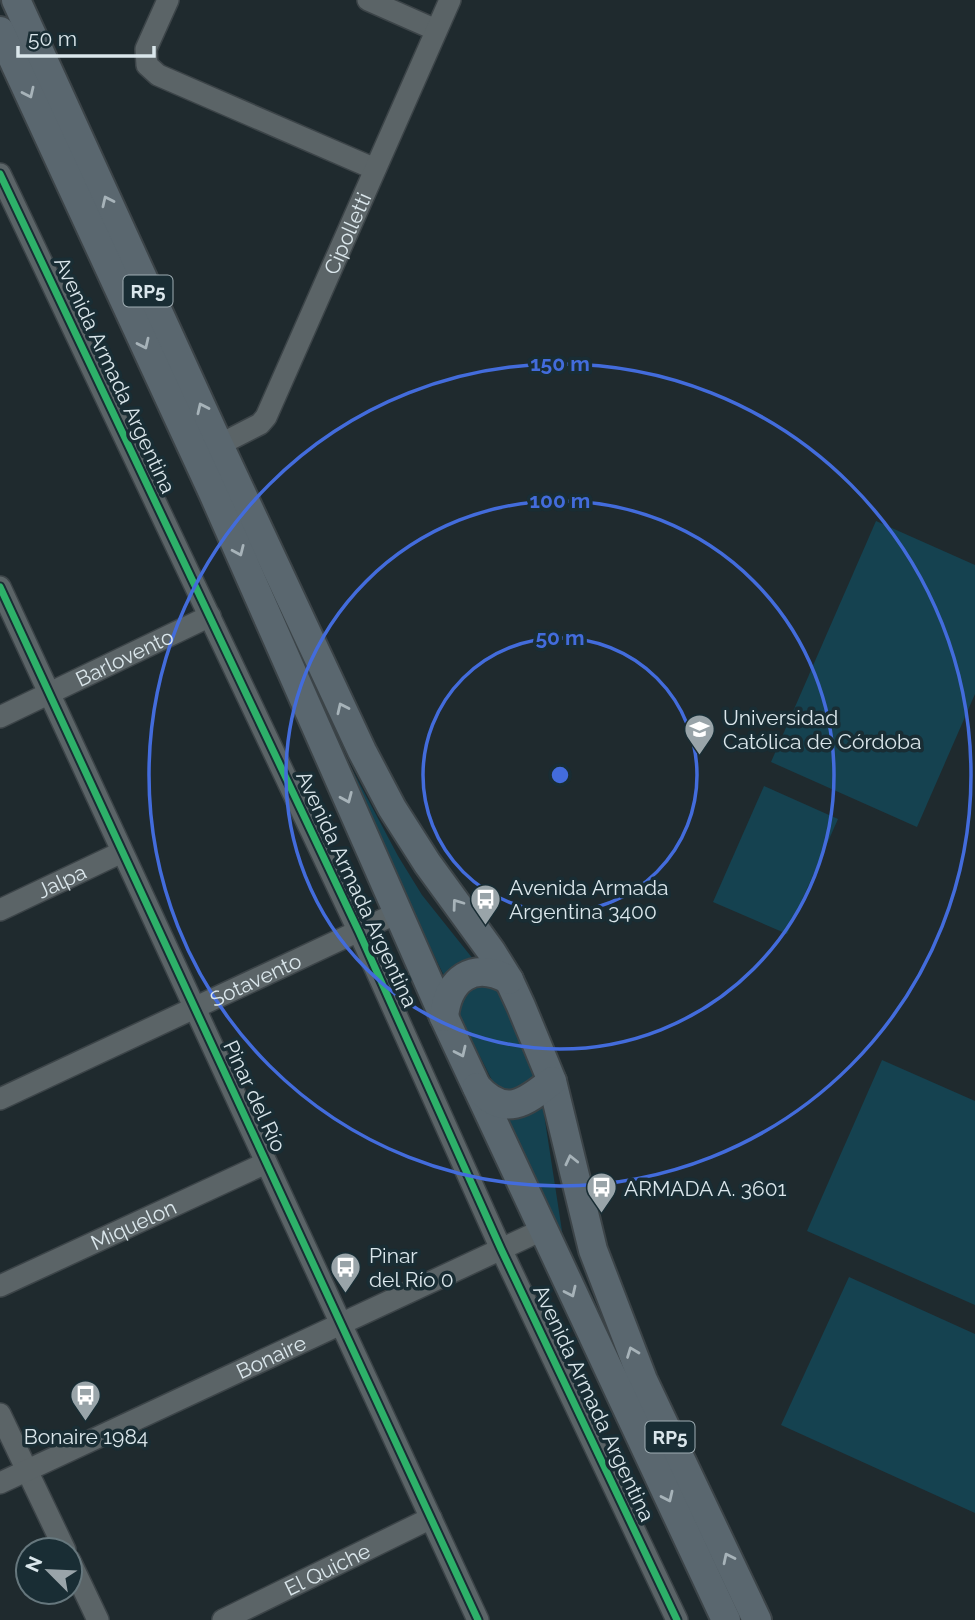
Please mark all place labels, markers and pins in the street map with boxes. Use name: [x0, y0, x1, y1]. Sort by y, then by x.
place label: Universidad Católica de Córdoba: [723, 705, 921, 754]
school or university icon: Universidad Católica de Córdoba: [683, 712, 717, 756]
centre of rings: [548, 763, 572, 787]
place label: Avenida Armada Argentina 3400: [509, 875, 669, 924]
bus stop icon: Avenida Armada Argentina 3400: [469, 882, 503, 926]
bus stop icon: ARMADA A. 3601: [584, 1171, 618, 1215]
place label: ARMADA A. 3601: [624, 1176, 787, 1201]
place label: Pinar del Río 0: [369, 1243, 454, 1292]
bus stop icon: Pinar del Río 0: [329, 1250, 363, 1294]
bus stop icon: Bonaire 1984: [69, 1379, 103, 1423]
place label: Bonaire 1984: [24, 1424, 148, 1449]

